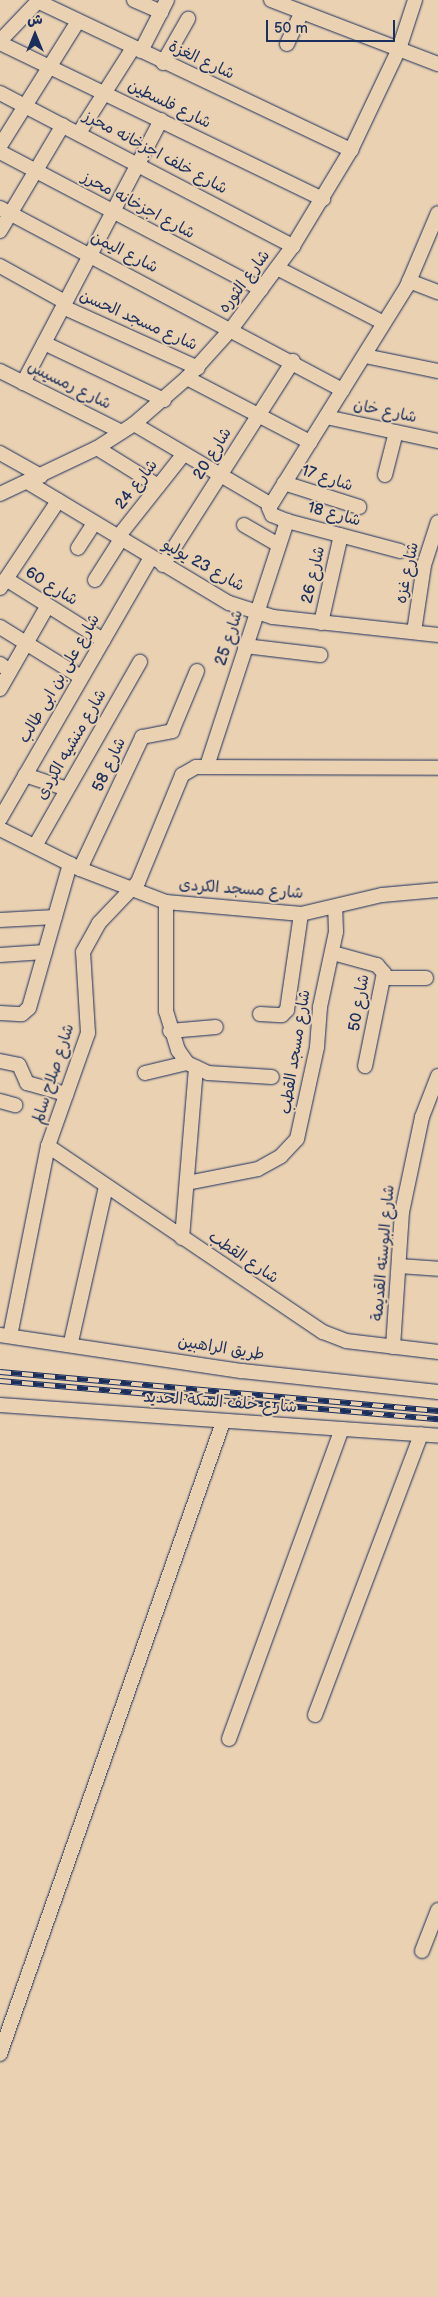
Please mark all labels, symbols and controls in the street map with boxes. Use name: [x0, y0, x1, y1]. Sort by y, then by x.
north arrow: [10, 10, 60, 60]
scale bar: [268, 10, 397, 42]
text: ش: [27, 11, 43, 28]
text: 50 m: [274, 19, 308, 38]
street label: شارع الغزة: [165, 37, 237, 85]
street label: شارع فلسطين: [124, 77, 214, 133]
street label: شارع خلف اجزخانه محرز: [80, 107, 230, 199]
street label: شارع اجزخانه محرز: [78, 168, 198, 244]
street label: شارع اليمن: [87, 228, 161, 278]
street label: شارع الثوره: [215, 247, 275, 317]
street label: شارع مسجد الحسن: [76, 286, 200, 356]
street label: شارع رمسيس: [24, 357, 114, 415]
street label: شارع خان: [351, 396, 419, 428]
street label: شارع 20: [190, 424, 236, 484]
street label: شارع 24: [112, 456, 162, 514]
street label: شارع 17: [299, 462, 355, 496]
street label: شارع 18: [305, 499, 363, 531]
street label: شارع 23 يوليو: [159, 536, 247, 596]
street label: شارع غزه: [392, 541, 424, 605]
street label: شارع 26: [298, 545, 330, 605]
street label: شارع 60: [21, 563, 81, 611]
street label: شارع 25: [212, 608, 248, 668]
street label: شارع على بن ابى طالب: [15, 611, 105, 747]
street label: شارع منشيه الكردى: [33, 686, 111, 804]
street label: شارع 58: [89, 735, 131, 795]
street label: شارع مسجد الكردى: [178, 876, 304, 904]
street label: شارع 50: [346, 973, 374, 1033]
street label: شارع مسجد القطب: [277, 988, 315, 1116]
street label: شارع صلاح سالم: [29, 1021, 79, 1127]
street label: شارع البوسته القديمة: [368, 1184, 400, 1322]
street label: شارع القطب: [204, 1228, 282, 1288]
street label: طريق الراهبين: [176, 1333, 266, 1365]
street label: شارع خلف السكة الحديد: [143, 1388, 297, 1418]

